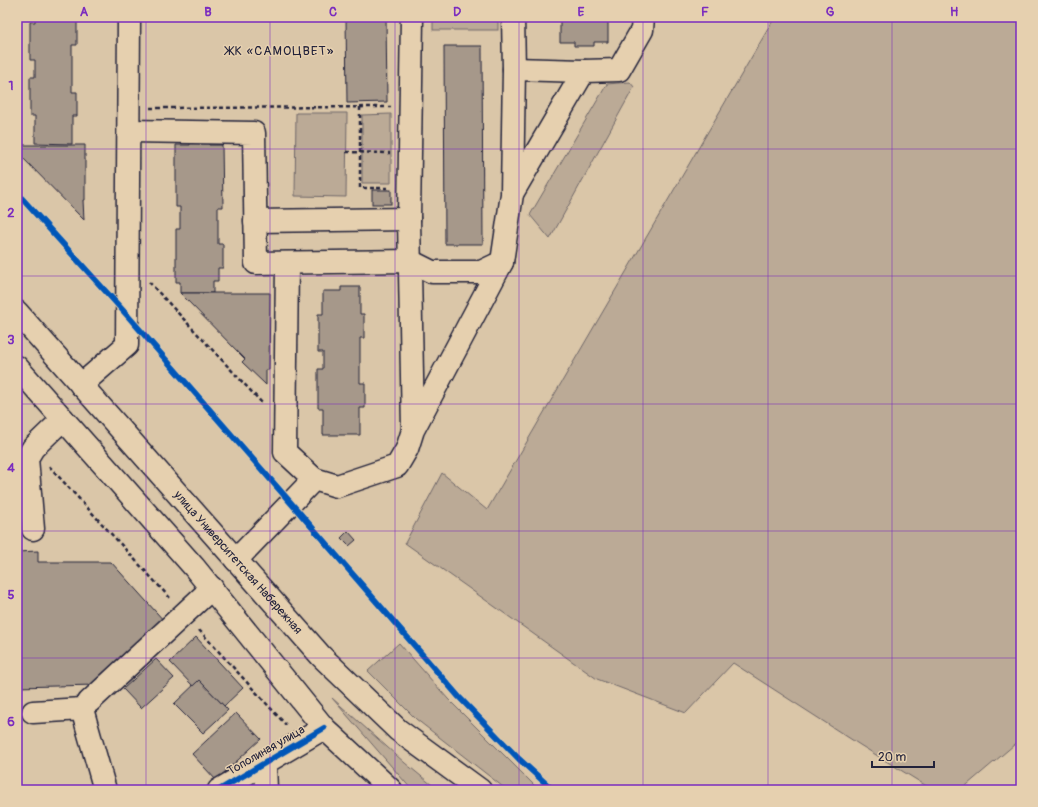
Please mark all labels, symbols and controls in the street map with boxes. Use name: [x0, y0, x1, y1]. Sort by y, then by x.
text: A: [80, 4, 89, 20]
text: B: [204, 4, 212, 20]
text: C: [329, 4, 337, 20]
text: D: [453, 4, 461, 20]
text: E: [578, 4, 585, 20]
text: F: [701, 4, 709, 20]
text: G: [826, 4, 835, 20]
text: H: [950, 4, 958, 20]
district label: ЖК «САМОЦВЕТ»: [224, 43, 334, 59]
text: 1: [8, 78, 14, 94]
text: 2: [7, 205, 15, 221]
text: 3: [7, 332, 15, 348]
text: 4: [7, 460, 15, 476]
street label: улица Университетская Набережная: [170, 487, 305, 638]
text: 5: [7, 587, 15, 603]
text: 6: [7, 714, 15, 730]
street label: Тополиная улица: [225, 722, 308, 779]
scale bar: [872, 743, 934, 769]
text: 20 m: [878, 750, 907, 765]

